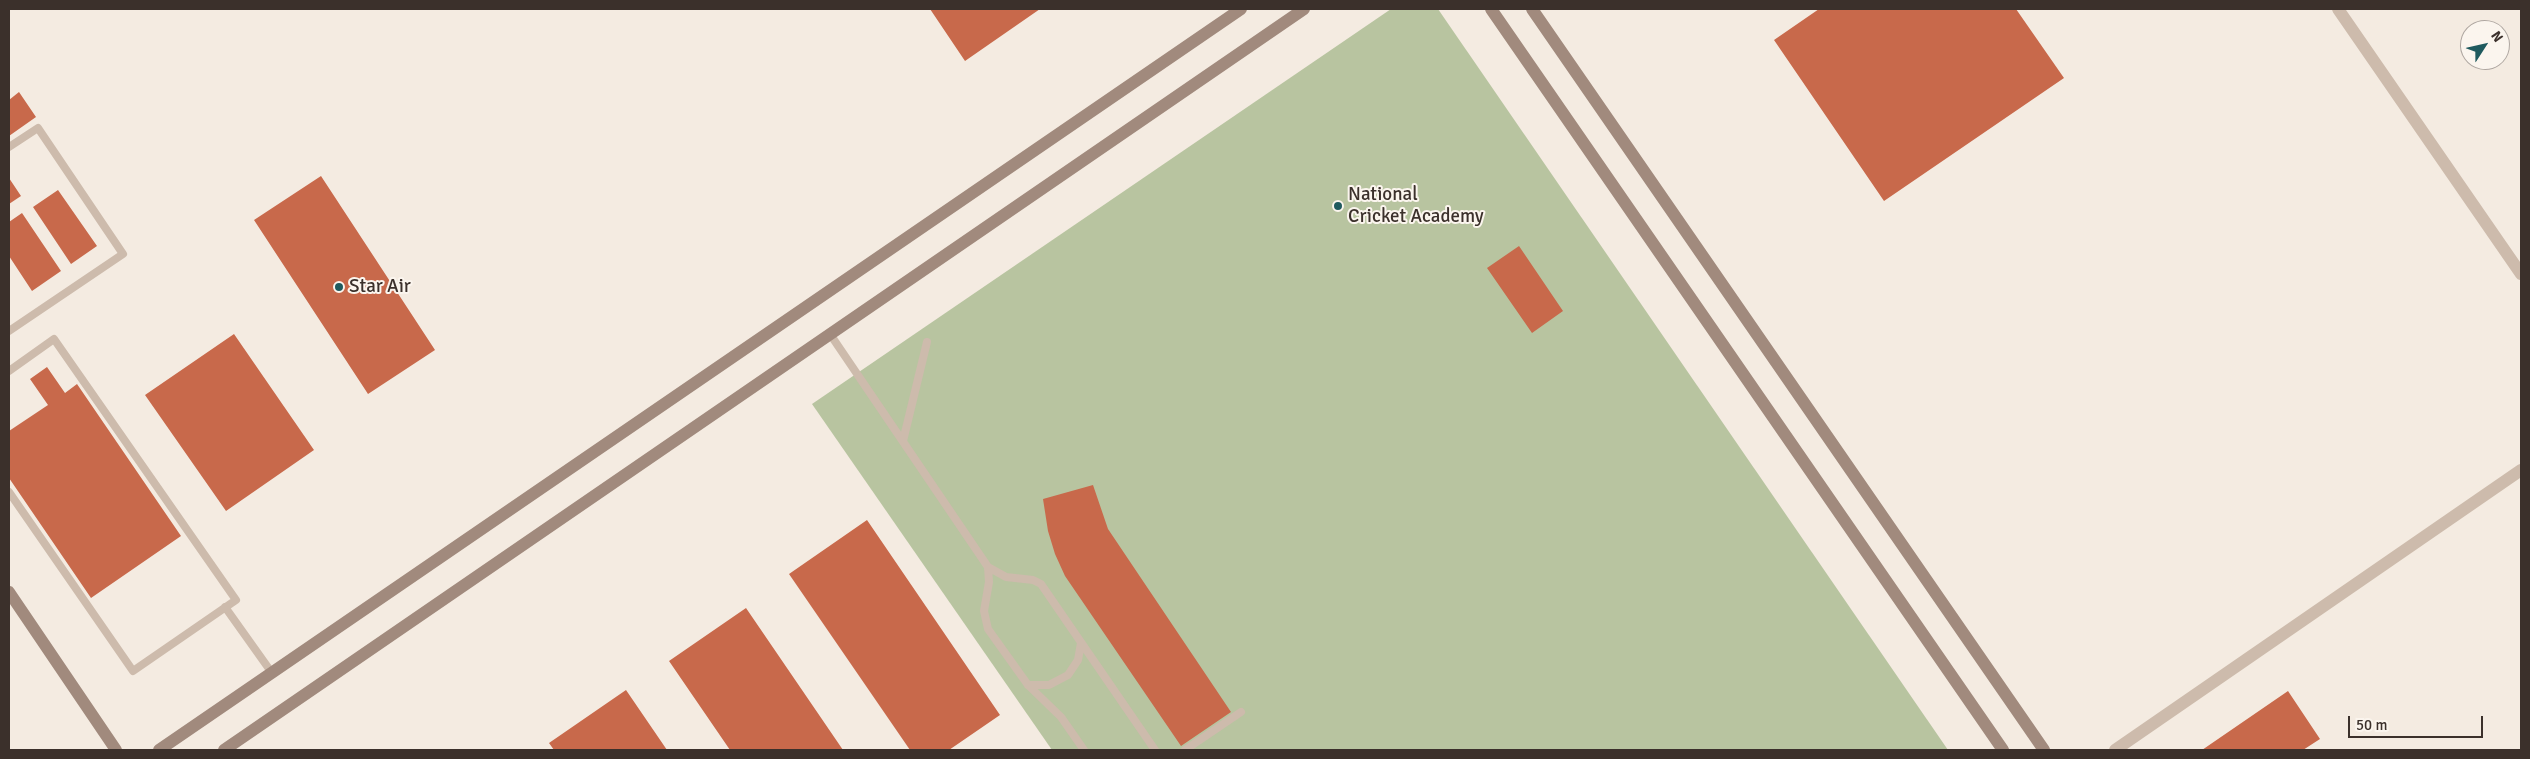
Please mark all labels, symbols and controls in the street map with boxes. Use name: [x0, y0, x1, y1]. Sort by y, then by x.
north arrow: [2460, 20, 2510, 70]
text: N: [2487, 28, 2507, 46]
place label: National Cricket Academy: [1348, 184, 1484, 228]
marker: National Cricket Academy: [1332, 200, 1344, 212]
place label: Star Air: [349, 276, 411, 298]
marker: Star Air: [333, 281, 345, 293]
scale bar: [2350, 706, 2485, 738]
text: 50 m: [2356, 716, 2387, 734]

